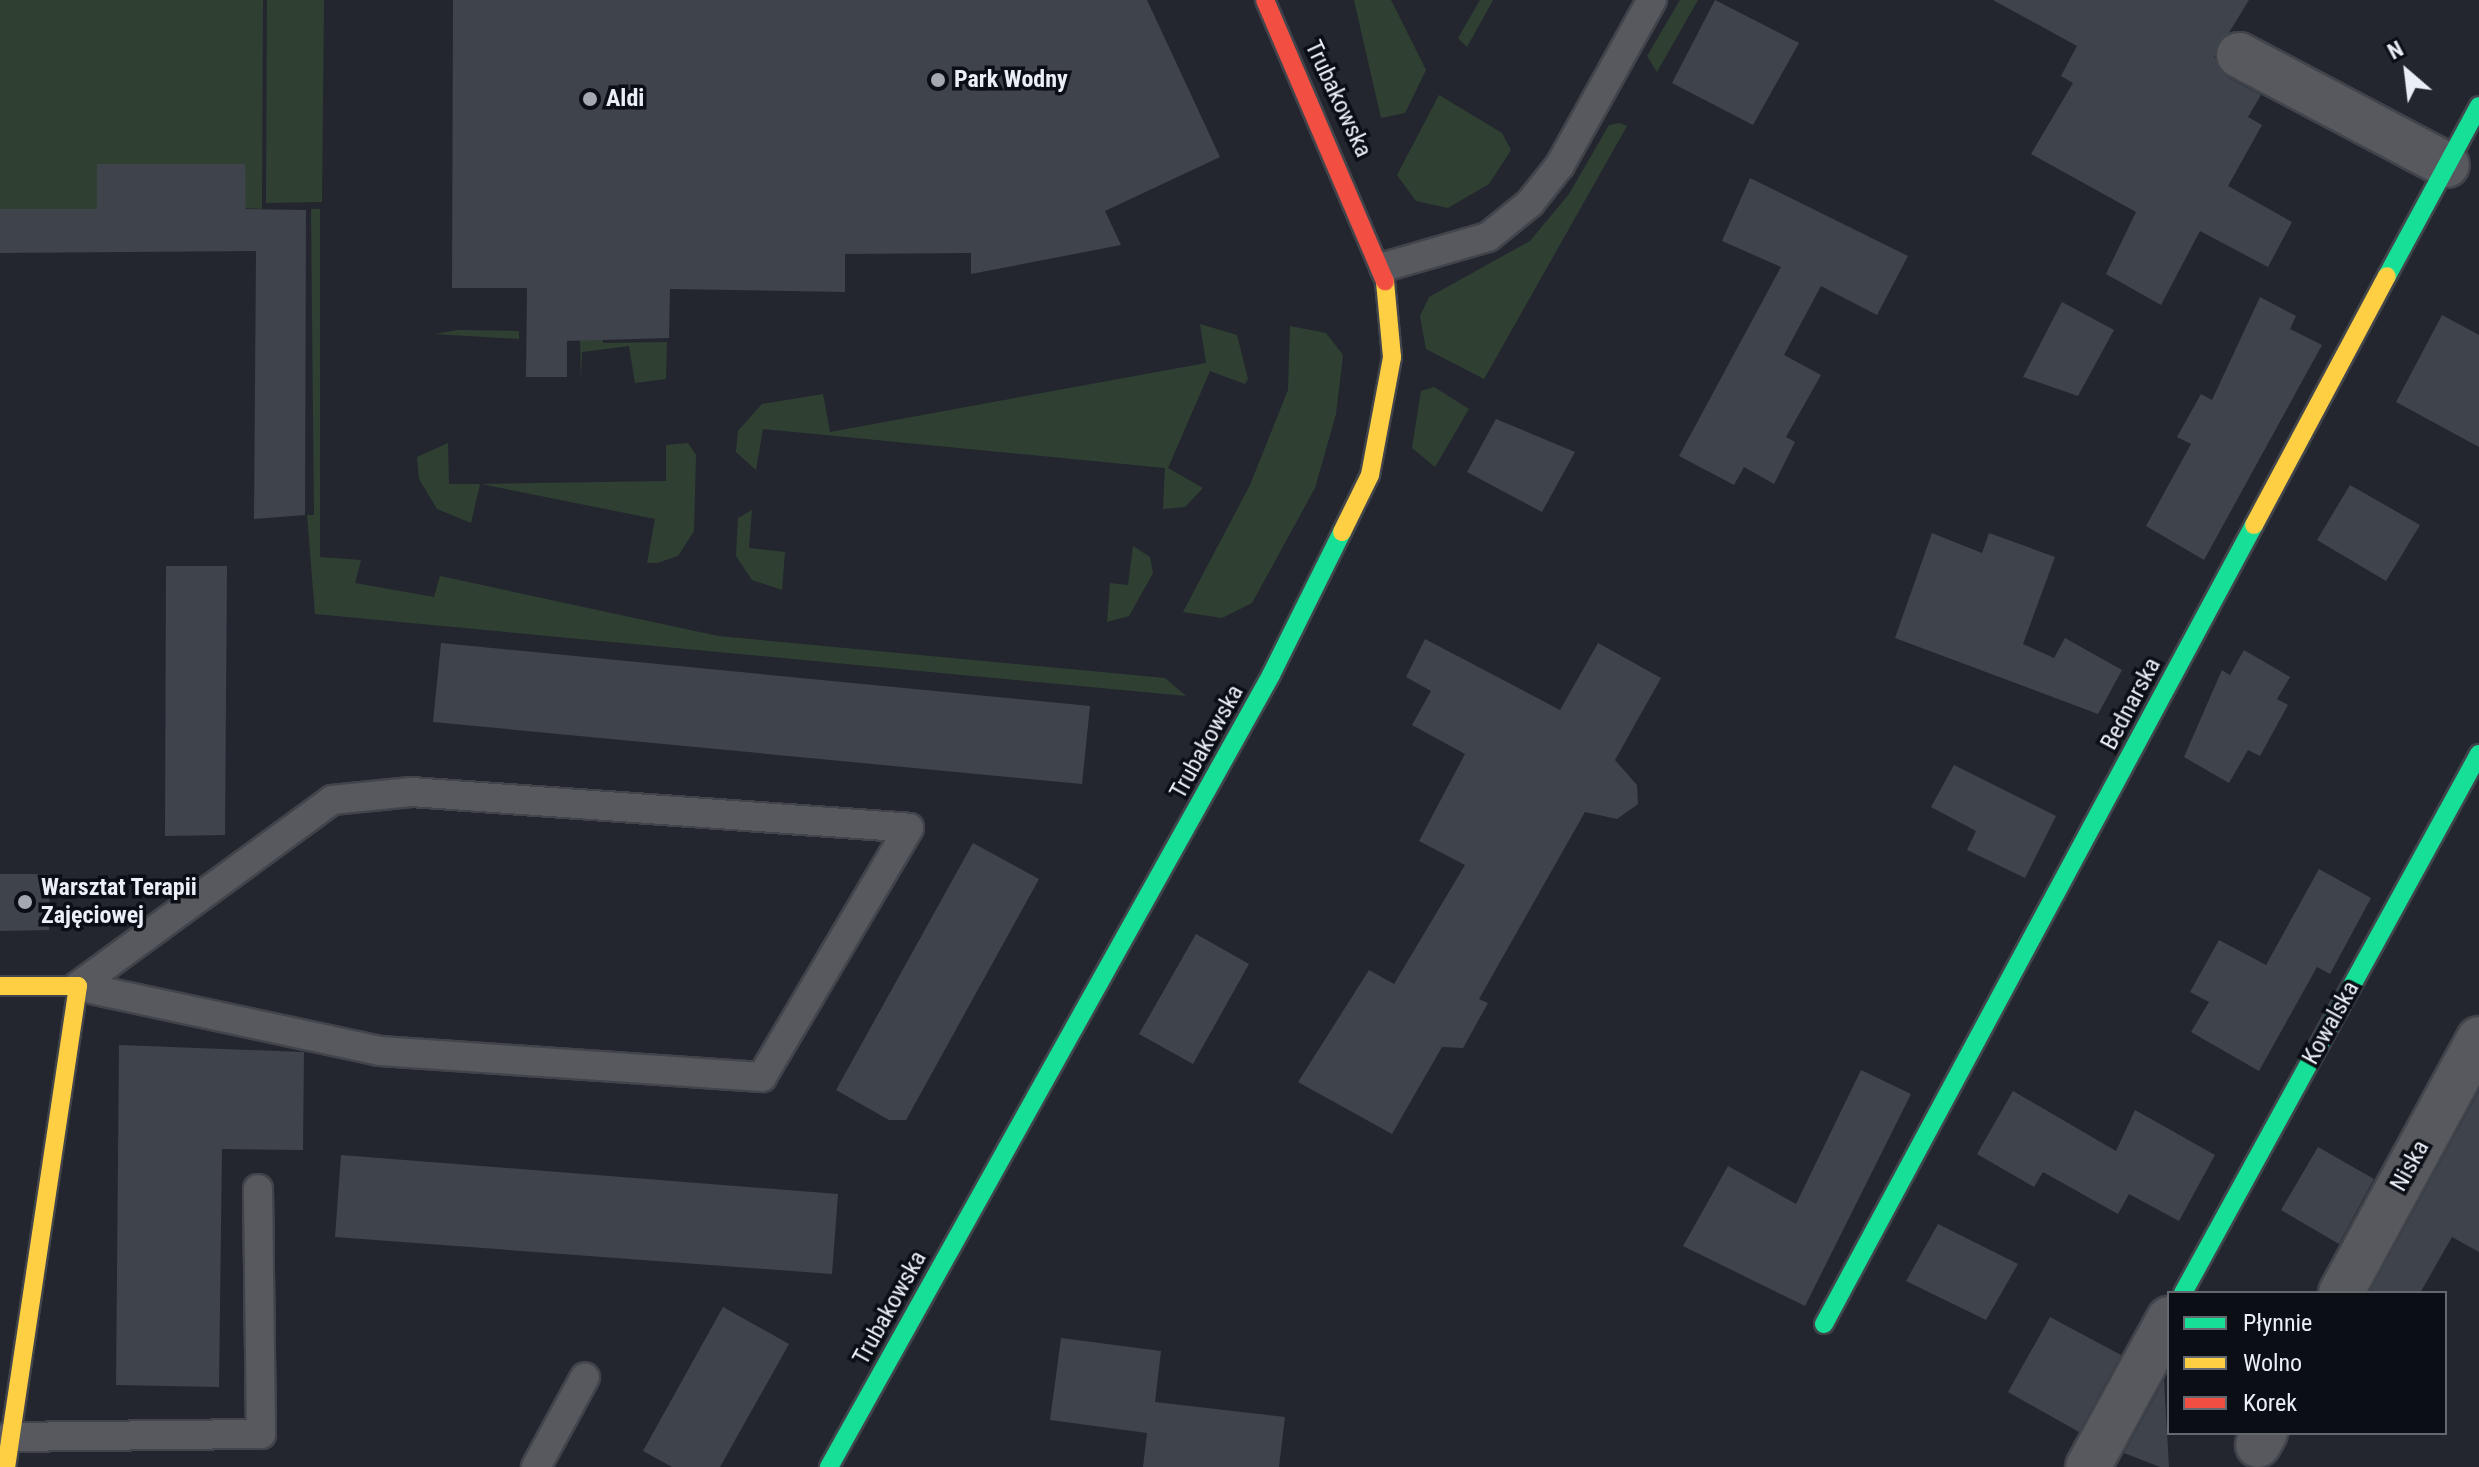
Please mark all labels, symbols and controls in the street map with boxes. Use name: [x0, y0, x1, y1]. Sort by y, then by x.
north arrow: [2367, 32, 2447, 112]
street label: Trubakowska: [1298, 36, 1378, 162]
text: N: [2384, 36, 2407, 65]
place label: Park Wodny: [954, 66, 1068, 94]
marker: Park Wodny: [929, 71, 947, 89]
place label: Aldi: [606, 85, 644, 113]
marker: Aldi: [581, 90, 599, 108]
street label: Bednarska: [2095, 653, 2167, 755]
street label: Trubakowska: [1164, 680, 1250, 804]
place label: Warsztat Terapii Zajęciowej: [41, 874, 197, 930]
marker: Warsztat Terapii Zajęciowej: [16, 893, 34, 911]
street label: Kowalska: [2296, 976, 2366, 1070]
street label: Niska: [2384, 1136, 2436, 1196]
street label: Trubakowska: [847, 1246, 933, 1370]
legend: [2167, 1291, 2447, 1435]
text: Płynnie: [2243, 1309, 2312, 1337]
text: Wolno: [2243, 1349, 2302, 1377]
text: Korek: [2243, 1389, 2297, 1417]

